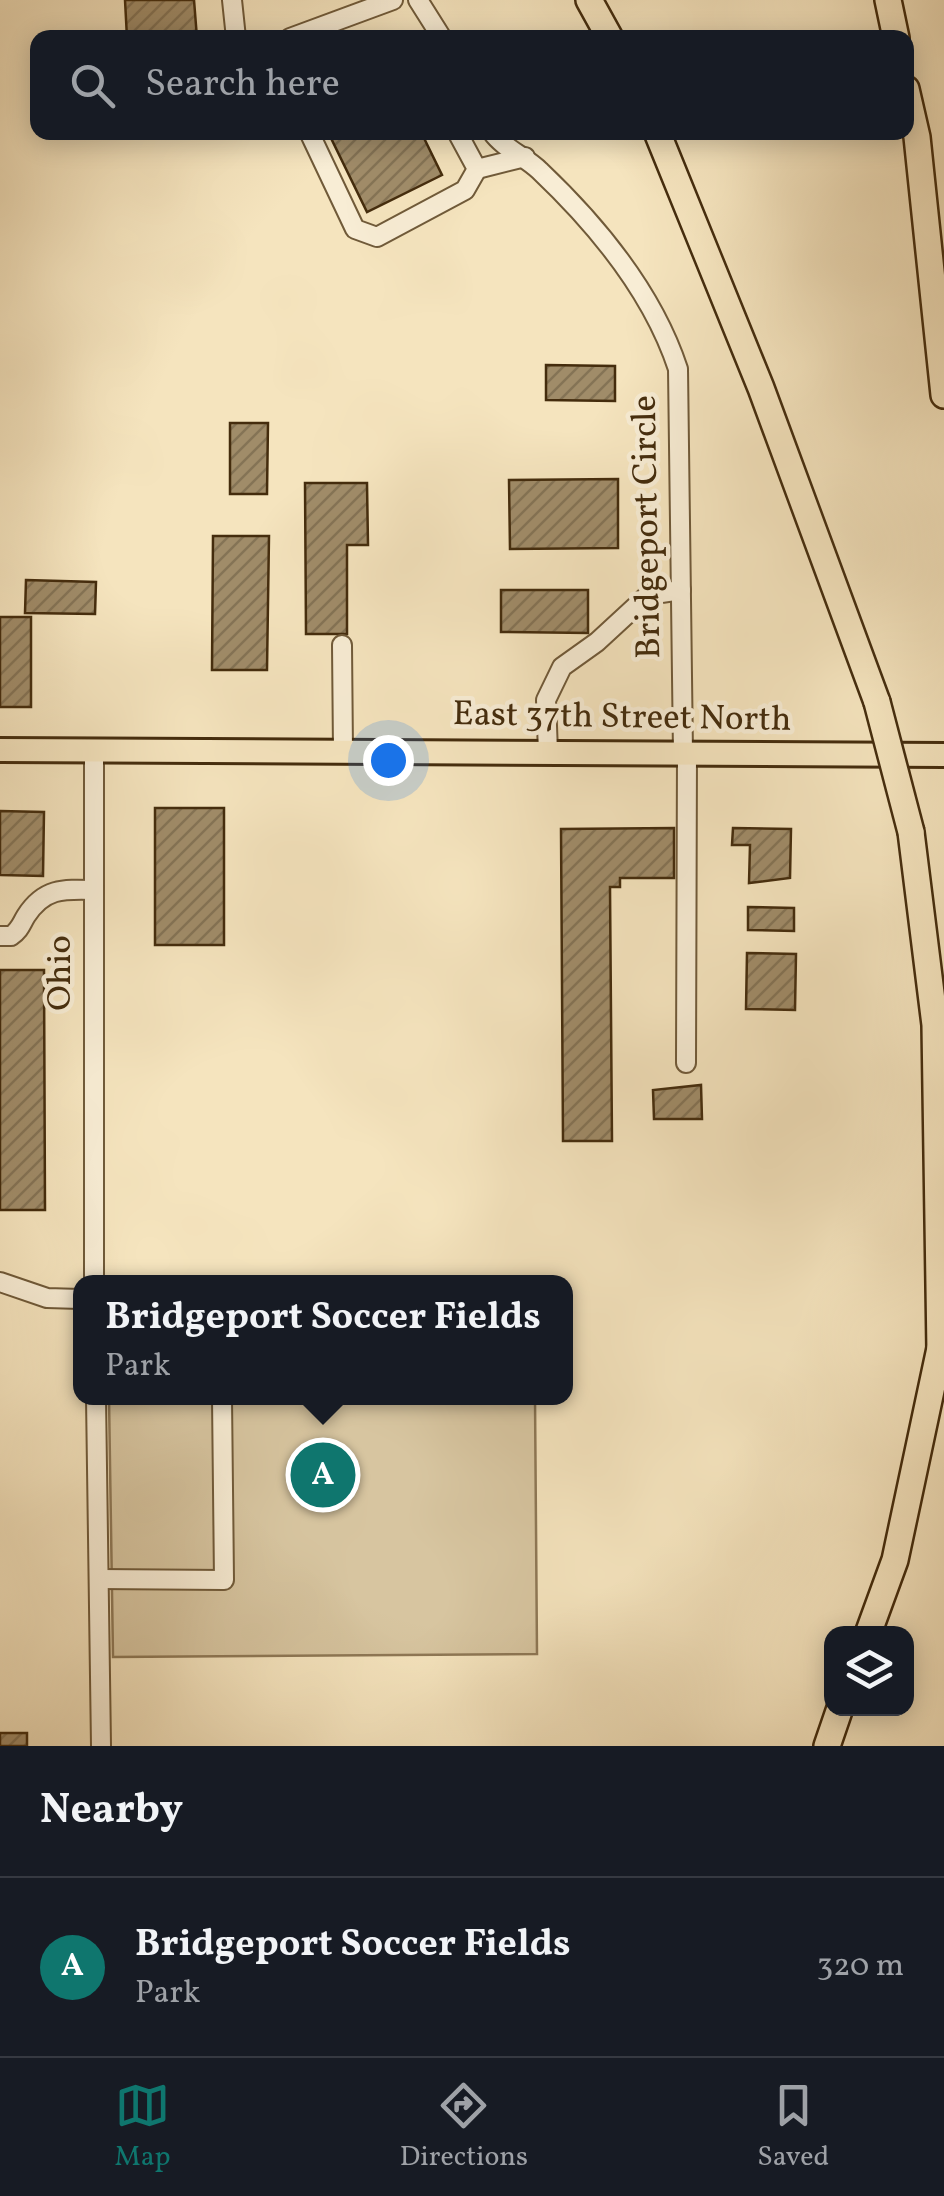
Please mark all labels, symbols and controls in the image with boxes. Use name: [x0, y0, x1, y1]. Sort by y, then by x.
search box: [30, 30, 914, 140]
icon: search: [65, 58, 120, 113]
text: Search here: [145, 59, 340, 112]
street label: Bridgeport Circle: [622, 395, 674, 659]
street label: East 37th Street North: [452, 691, 792, 745]
your location: [363, 735, 414, 786]
street label: Ohio: [37, 935, 85, 1011]
popup: [73, 1275, 573, 1405]
text: Bridgeport Soccer Fields: [105, 1292, 541, 1345]
text: Park: [105, 1345, 171, 1389]
pin: A: [290, 1438, 356, 1512]
map controls: [824, 1626, 914, 1716]
button: layers: [824, 1626, 914, 1716]
text: Nearby: [40, 1782, 183, 1841]
text: Bridgeport Soccer Fields: [135, 1919, 571, 1972]
text: A: [61, 1945, 84, 1989]
text: 320 m: [817, 1945, 904, 1989]
text: Park: [135, 1972, 200, 2016]
tab: Map: [115, 2078, 171, 2177]
tab: Directions: [400, 2078, 528, 2177]
tab: Saved: [757, 2078, 829, 2177]

